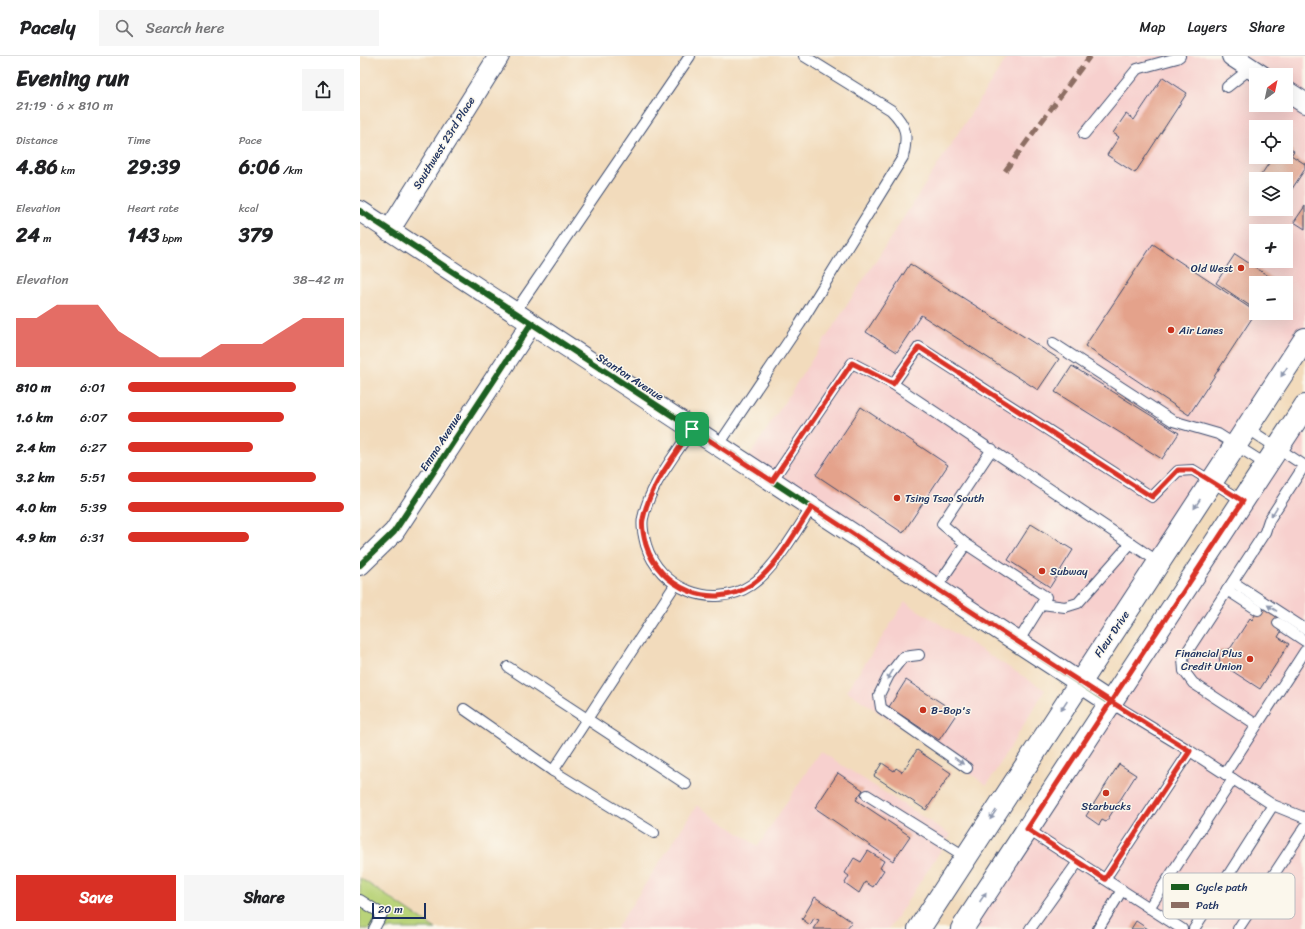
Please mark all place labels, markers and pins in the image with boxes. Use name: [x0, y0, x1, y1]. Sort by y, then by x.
place label: Old West: [1191, 259, 1233, 278]
marker: Old West: [1236, 263, 1246, 273]
place label: Air Lanes: [1178, 321, 1223, 340]
marker: Air Lanes: [1166, 325, 1176, 335]
pin: [675, 412, 709, 446]
place label: Tsing Tsao South: [905, 489, 984, 508]
marker: Tsing Tsao South: [892, 493, 902, 503]
place label: Subway: [1050, 562, 1088, 581]
marker: Subway: [1037, 566, 1047, 576]
place label: Financial Plus Credit Union: [1175, 644, 1242, 676]
marker: Financial Plus Credit Union: [1245, 654, 1255, 664]
place label: B-Bop's: [931, 701, 972, 720]
marker: B-Bop's: [918, 705, 928, 715]
marker: Starbucks: [1101, 788, 1111, 798]
place label: Starbucks: [1081, 797, 1131, 816]

